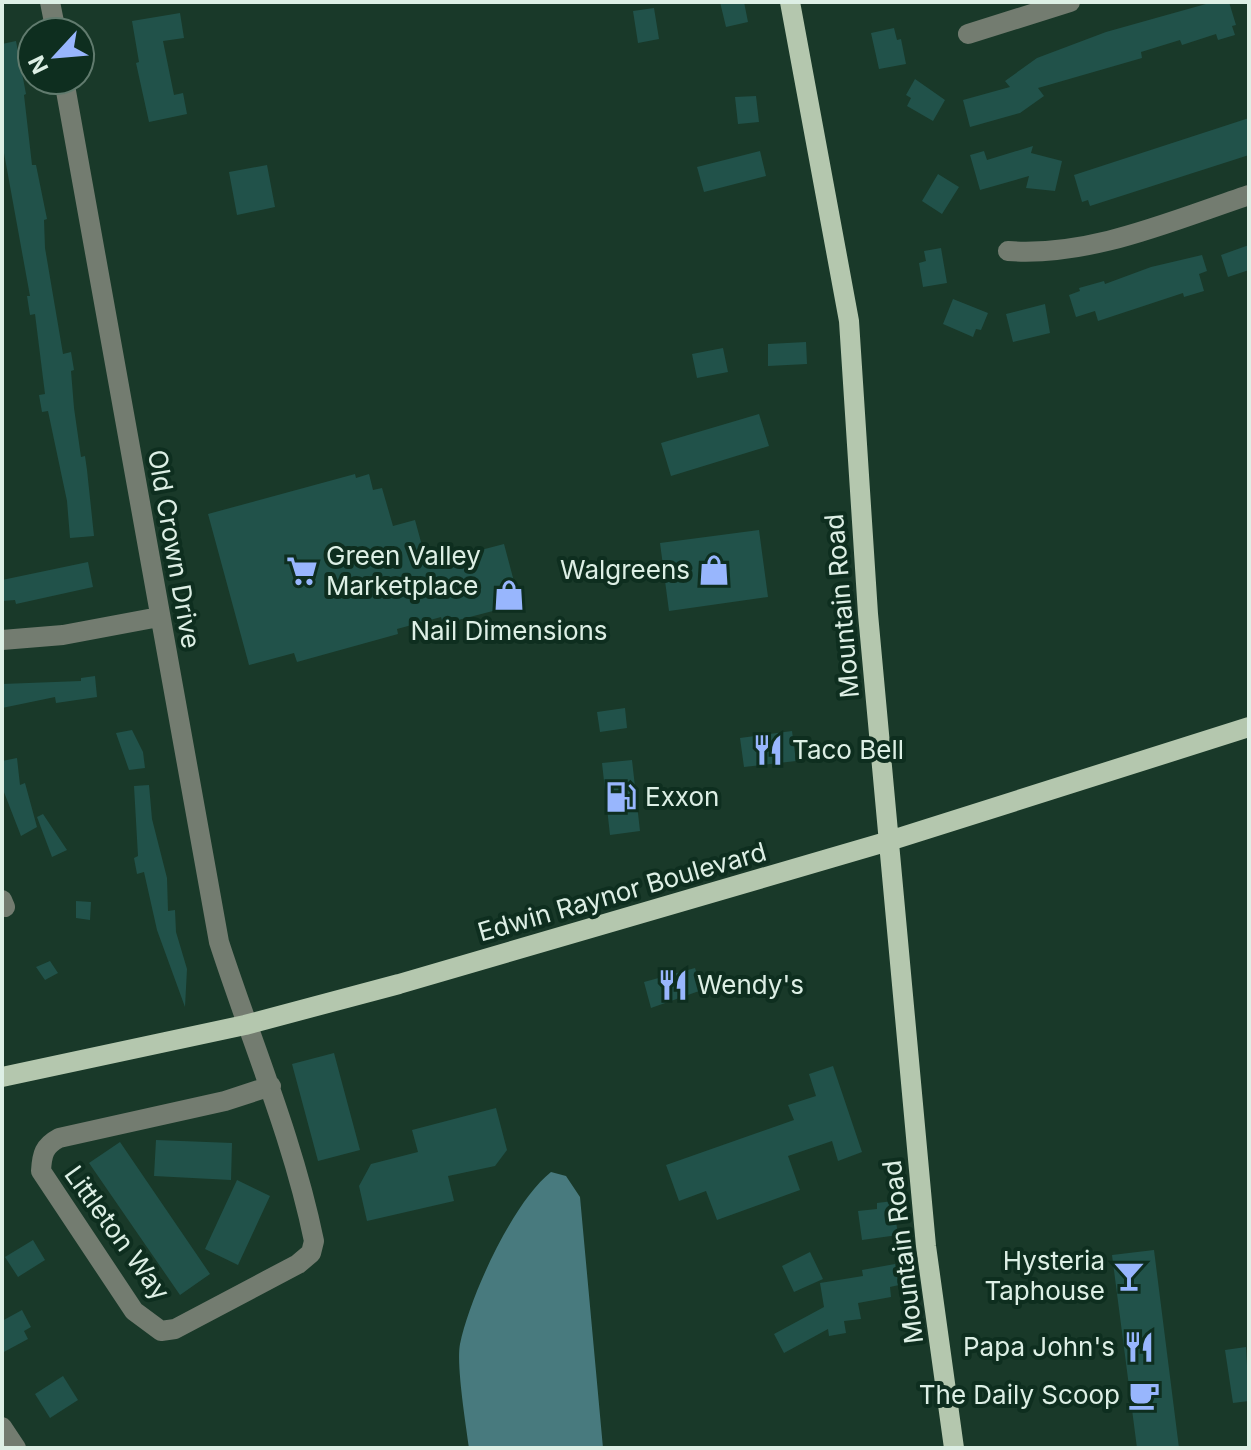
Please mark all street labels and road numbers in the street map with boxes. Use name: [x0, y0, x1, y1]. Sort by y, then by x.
street label: Old Crown Drive: [142, 447, 207, 651]
street label: Mountain Road: [818, 513, 865, 699]
street label: Edwin Raynor Boulevard: [474, 835, 770, 948]
street label: Mountain Road: [876, 1158, 929, 1346]
street label: Littleton Way: [58, 1159, 177, 1306]

